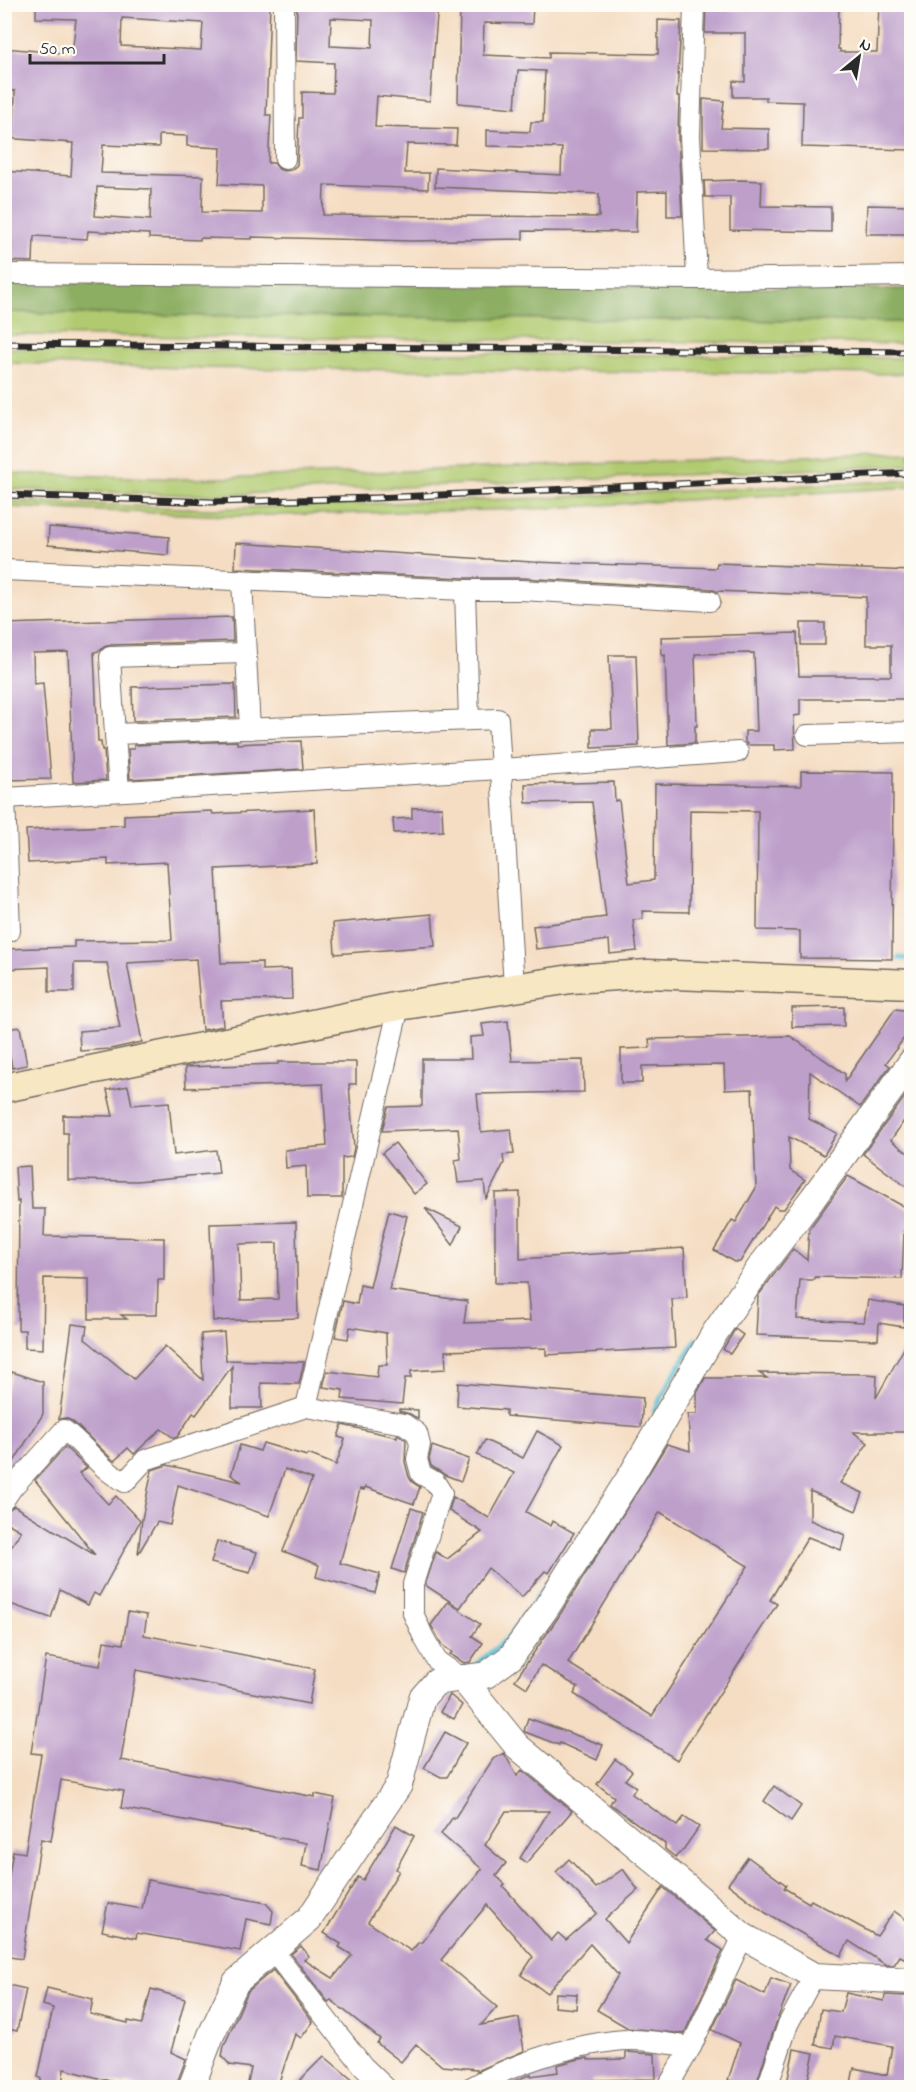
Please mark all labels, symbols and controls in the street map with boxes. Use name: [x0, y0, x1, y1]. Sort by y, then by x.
scale bar: [30, 27, 164, 65]
north arrow: [829, 27, 889, 87]
text: N: [855, 33, 876, 59]
text: 50 m: [39, 37, 76, 63]

